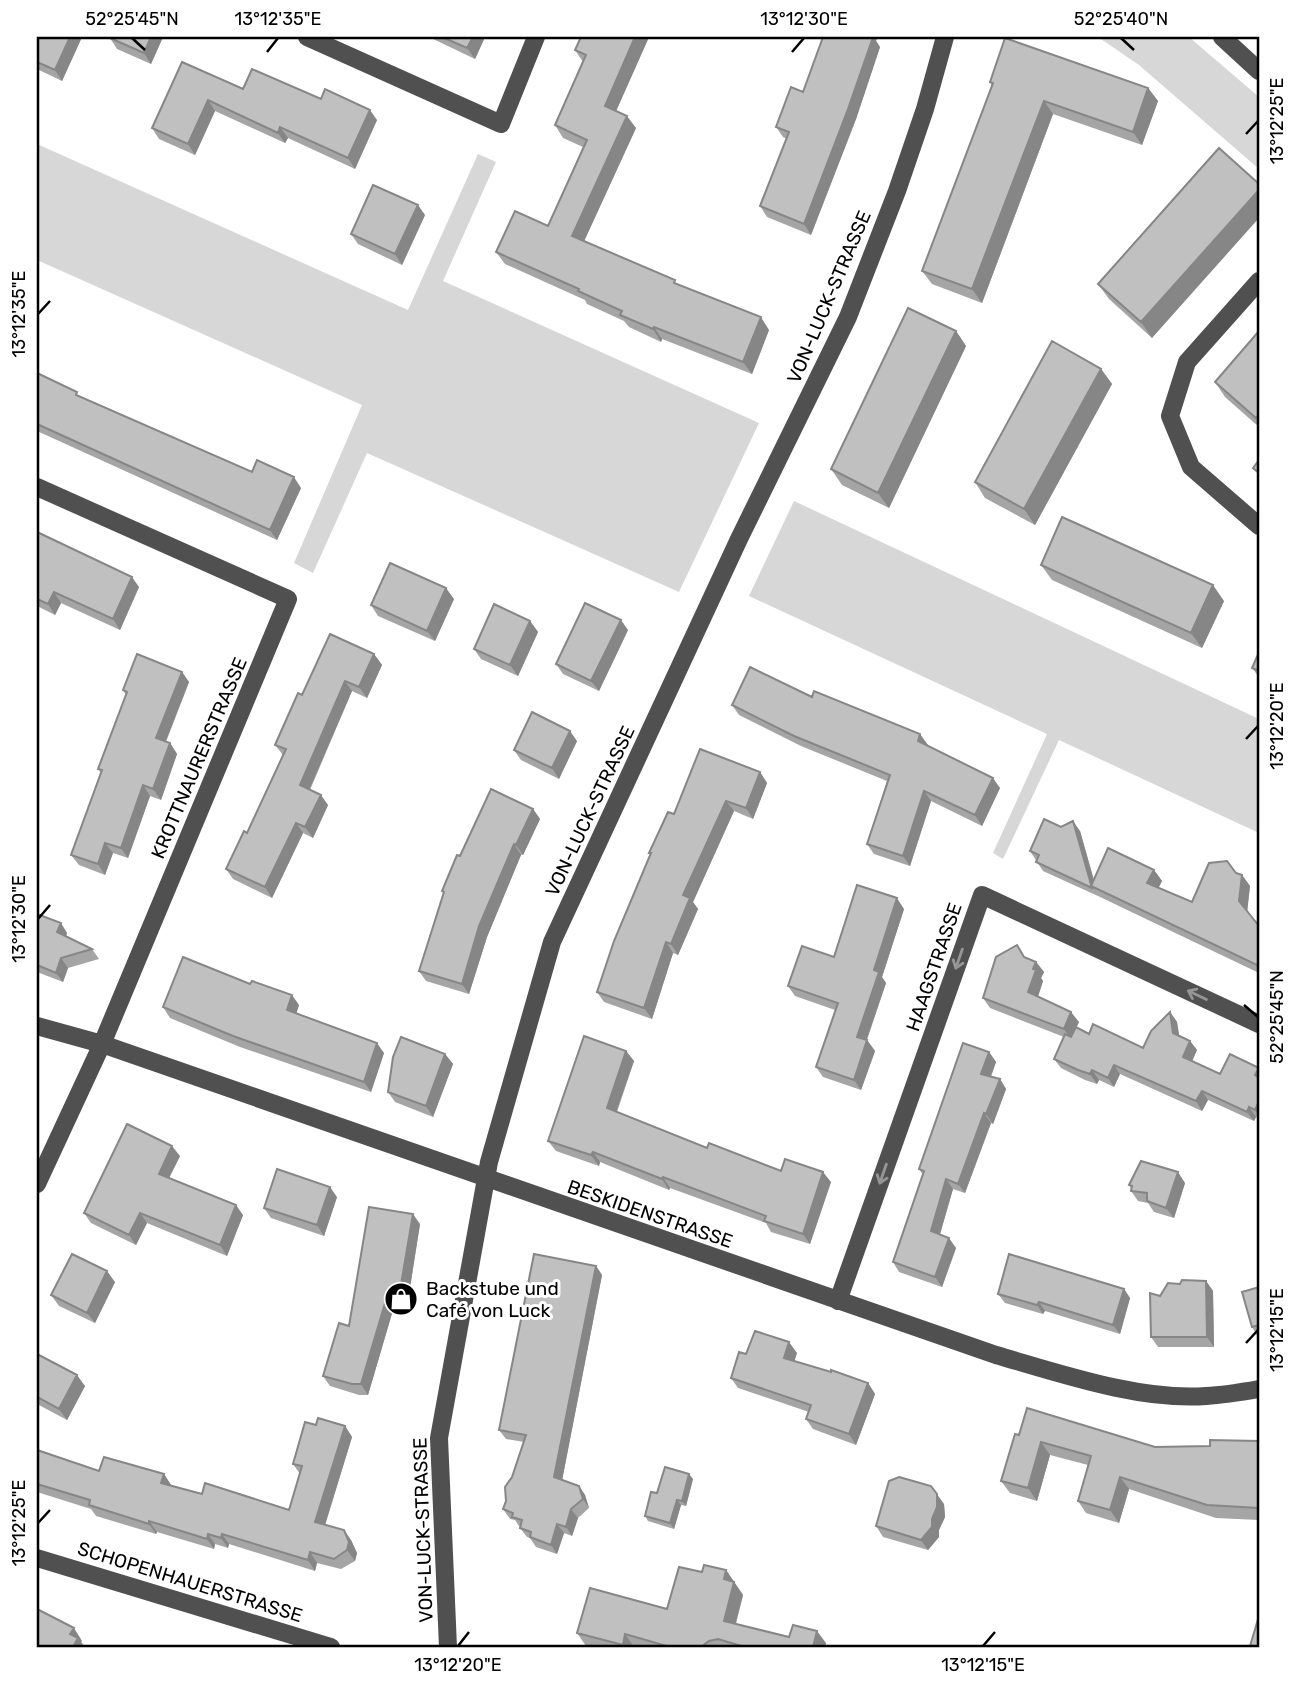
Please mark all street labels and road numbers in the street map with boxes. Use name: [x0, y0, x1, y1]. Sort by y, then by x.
street label: VON-LUCK-STRASSE: [782, 207, 876, 387]
street label: KROTTNAURERSTRASSE: [146, 654, 252, 862]
street label: VON-LUCK-STRASSE: [540, 722, 640, 900]
street label: HAAGSTRASSE: [901, 900, 967, 1034]
street label: BESKIDENSTRASSE: [564, 1175, 736, 1253]
street label: VON-LUCK-STRASSE: [408, 1437, 438, 1623]
street label: SCHOPENHAUERSTRASSE: [75, 1537, 305, 1627]

